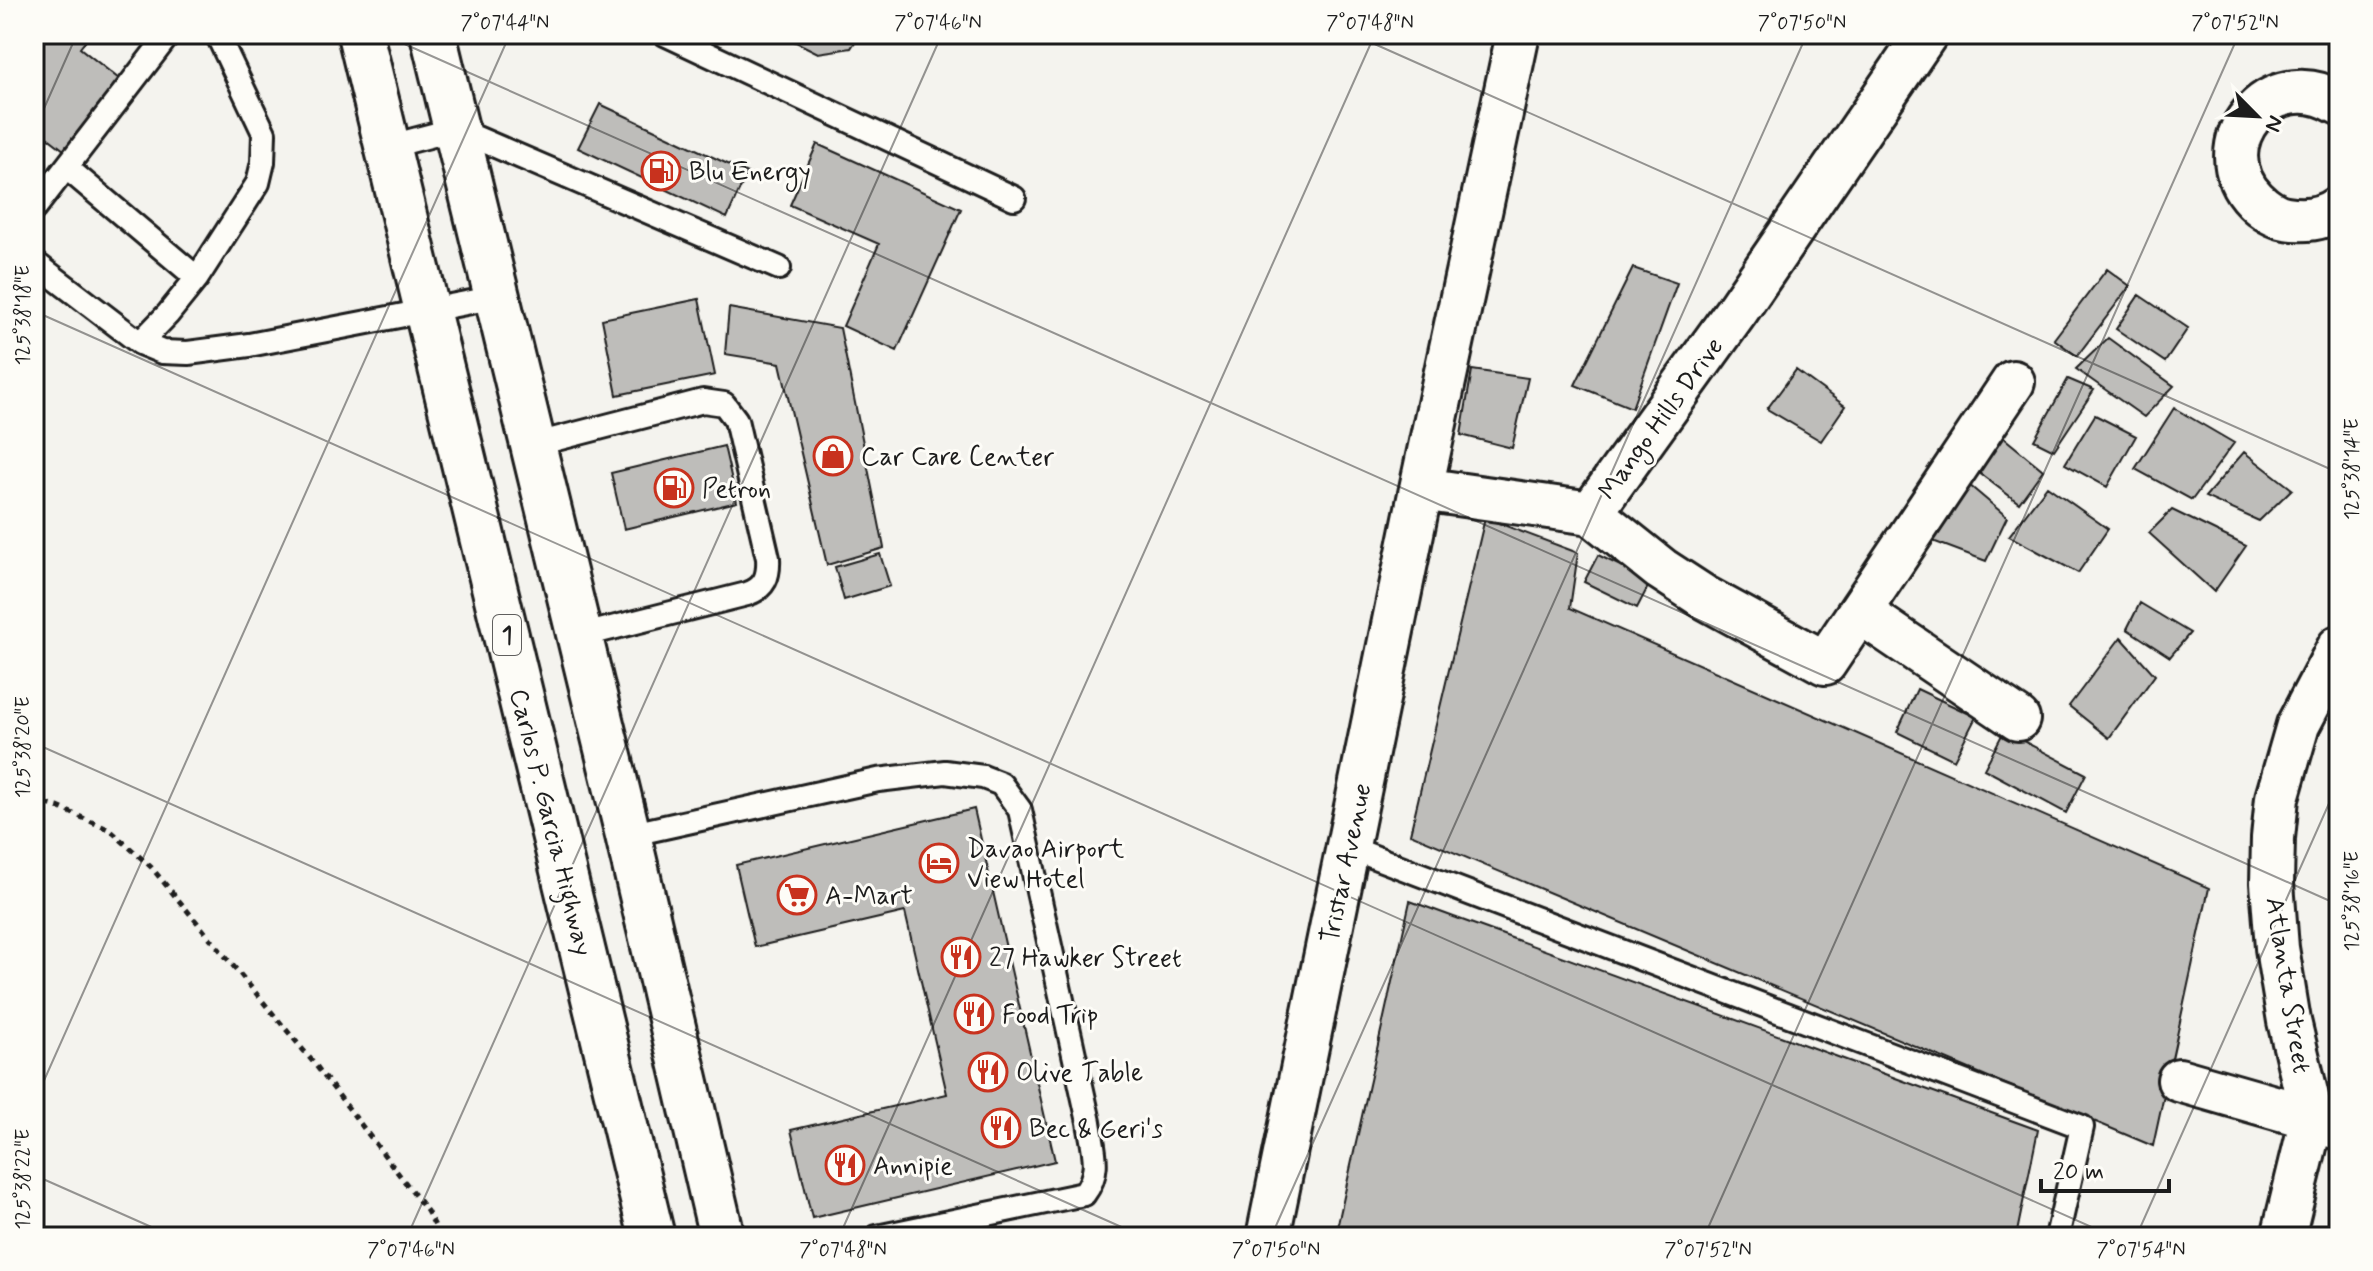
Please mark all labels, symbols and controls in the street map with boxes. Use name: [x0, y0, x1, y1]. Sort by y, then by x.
text: 7°07'44"N: [461, 10, 549, 37]
text: 7°07'46"N: [894, 10, 982, 37]
text: 7°07'48"N: [1326, 10, 1414, 37]
text: 7°07'50"N: [1758, 10, 1846, 37]
text: 7°07'52"N: [2191, 10, 2279, 37]
north arrow: [2217, 76, 2297, 156]
text: N: [2258, 111, 2289, 136]
fuel station icon: Blu Energy: [640, 150, 682, 192]
place label: Blu Energy: [689, 156, 811, 192]
text: 125°38'18"E: [10, 265, 37, 365]
street label: Mango Hills Drive: [1591, 331, 1734, 508]
text: 125°38'14"E: [2339, 418, 2366, 520]
shop icon: Car Care Center: [812, 435, 854, 477]
place label: Car Care Center: [861, 441, 1054, 475]
fuel station icon: Petron: [653, 467, 695, 509]
place label: Petron: [702, 473, 771, 507]
road number: 1: [493, 615, 521, 655]
street label: Carlos P. Garcia Highway: [497, 685, 600, 960]
text: 125°38'20"E: [10, 696, 37, 798]
street label: Tristar Avenue: [1313, 780, 1380, 946]
place label: Davao Airport View Hotel: [967, 833, 1124, 897]
hotel icon: Davao Airport View Hotel: [918, 842, 960, 884]
text: 125°38'16"E: [2339, 851, 2366, 951]
supermarket icon: A-Mart: [776, 874, 818, 916]
place label: A-Mart: [825, 880, 913, 914]
street label: Atlanta Street: [2256, 895, 2318, 1076]
restaurant icon: 27 Hawker Street: [940, 936, 982, 978]
place label: 27 Hawker Street: [989, 942, 1182, 976]
restaurant icon: Food Trip: [953, 993, 995, 1035]
place label: Food Trip: [1002, 999, 1098, 1033]
restaurant icon: Olive Table: [967, 1051, 1009, 1093]
place label: Olive Table: [1016, 1057, 1143, 1091]
restaurant icon: Bec & Geri's: [980, 1107, 1022, 1149]
place label: Bec & Geri's: [1029, 1113, 1163, 1147]
text: 125°38'22"E: [10, 1129, 37, 1229]
scale bar: [2041, 1143, 2169, 1193]
restaurant icon: Annipie: [824, 1144, 866, 1186]
place label: Annipie: [873, 1150, 953, 1184]
text: 20 m: [2053, 1157, 2104, 1188]
text: 7°07'46"N: [367, 1237, 455, 1264]
text: 7°07'48"N: [799, 1237, 887, 1264]
text: 7°07'50"N: [1232, 1237, 1320, 1264]
text: 7°07'52"N: [1664, 1237, 1752, 1264]
text: 7°07'54"N: [2096, 1237, 2186, 1264]

